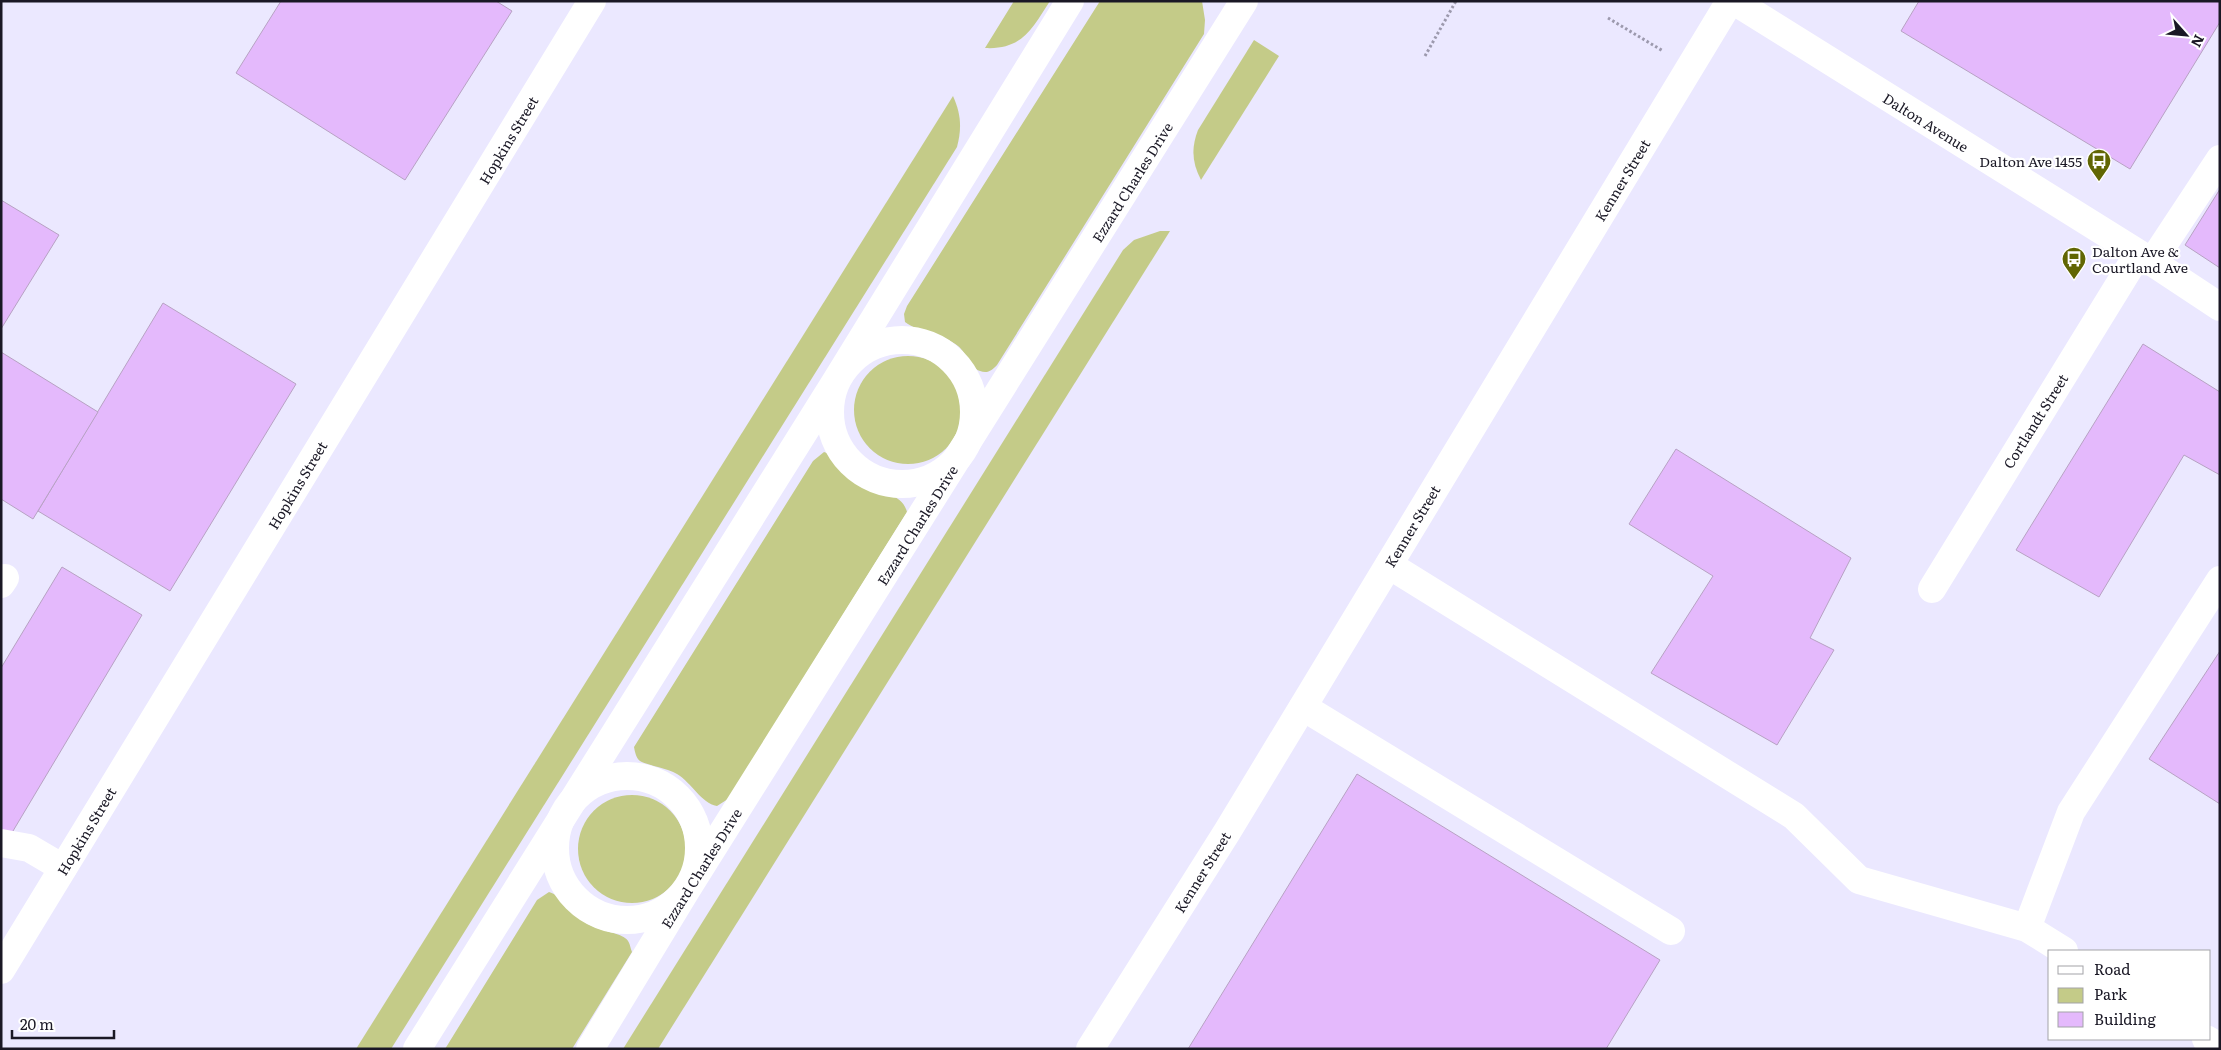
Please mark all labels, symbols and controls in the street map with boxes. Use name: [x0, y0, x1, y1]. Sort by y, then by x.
north arrow: [2161, 10, 2211, 60]
text: N: [2187, 32, 2210, 51]
street label: Dalton Avenue: [1879, 88, 1973, 156]
street label: Hopkins Street: [474, 92, 542, 188]
street label: Ezzard Charles Drive: [1087, 118, 1177, 246]
street label: Kenner Street: [1590, 135, 1655, 225]
bus stop icon: Dalton Ave 1455: [2086, 148, 2112, 182]
place label: Dalton Ave 1455: [1979, 151, 2082, 171]
place label: Dalton Ave & Courtland Ave: [2092, 241, 2188, 277]
bus stop icon: Dalton Ave & Courtland Ave: [2061, 246, 2087, 280]
street label: Cortlandt Street: [1998, 369, 2072, 472]
street label: Hopkins Street: [263, 437, 331, 533]
street label: Ezzard Charles Drive: [872, 461, 962, 589]
street label: Kenner Street: [1380, 481, 1445, 571]
street label: Hopkins Street: [52, 783, 120, 879]
street label: Ezzard Charles Drive: [656, 804, 746, 932]
street label: Kenner Street: [1169, 827, 1235, 916]
legend: [2048, 950, 2211, 1040]
text: Road: [2094, 957, 2130, 980]
text: Park: [2094, 982, 2128, 1005]
text: Building: [2094, 1007, 2156, 1030]
scale bar: [12, 1008, 115, 1040]
text: 20 m: [20, 1012, 54, 1035]

